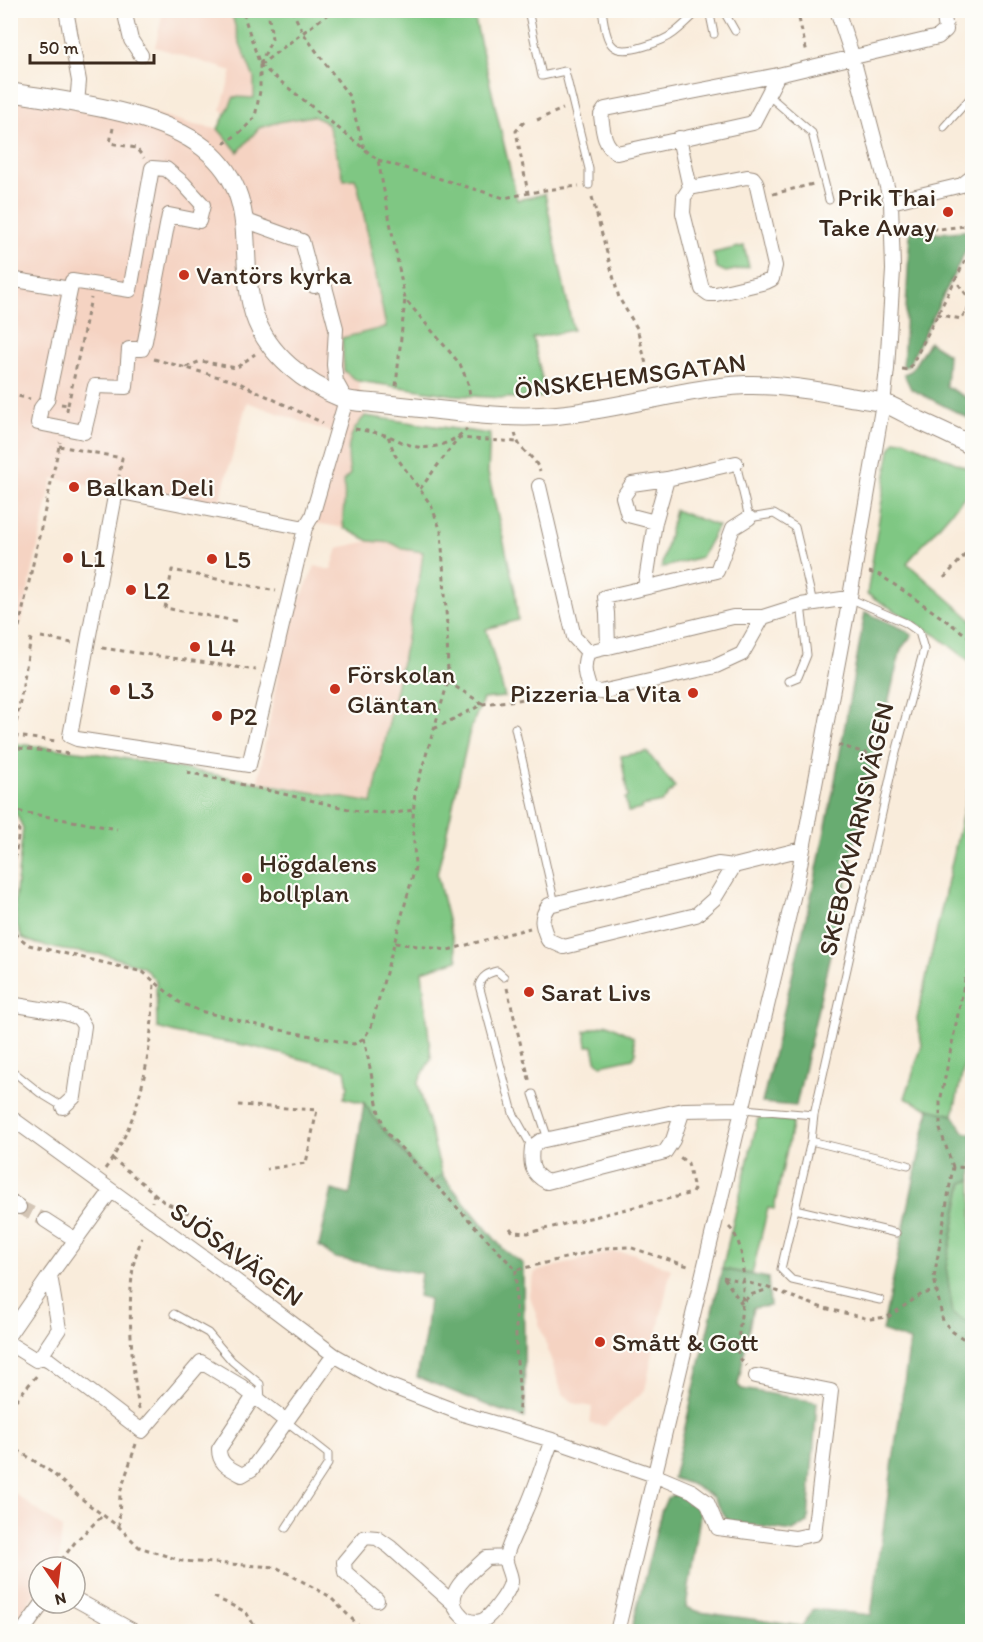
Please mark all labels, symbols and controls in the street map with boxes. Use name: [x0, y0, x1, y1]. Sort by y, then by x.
scale bar: [30, 27, 154, 65]
text: 50 m: [39, 37, 79, 59]
place label: Prik Thai Take Away: [819, 181, 936, 243]
marker: Prik Thai Take Away: [941, 205, 955, 219]
place label: Vantörs kyrka: [196, 259, 352, 291]
marker: Vantörs kyrka: [177, 268, 191, 282]
street label: ÖNSKEHEMSGATAN: [512, 346, 748, 406]
place label: Balkan Deli: [86, 471, 214, 503]
marker: Balkan Deli: [67, 480, 81, 494]
place label: L1: [80, 542, 105, 574]
place label: L5: [224, 543, 251, 575]
marker: L1: [61, 551, 75, 565]
marker: L5: [205, 552, 219, 566]
place label: L2: [143, 574, 170, 606]
marker: L2: [124, 583, 138, 597]
place label: L4: [207, 631, 236, 663]
marker: L4: [188, 640, 202, 654]
place label: Förskolan Gläntan: [347, 658, 456, 720]
place label: L3: [127, 674, 154, 706]
place label: Pizzeria La Vita: [510, 677, 681, 709]
marker: Förskolan Gläntan: [328, 682, 342, 696]
marker: L3: [108, 683, 122, 697]
marker: Pizzeria La Vita: [686, 686, 700, 700]
street label: SKEBOKVARNSVÄGEN: [811, 699, 901, 959]
place label: P2: [229, 700, 258, 732]
marker: P2: [210, 709, 224, 723]
place label: Högdalens bollplan: [259, 847, 377, 909]
marker: Högdalens bollplan: [240, 871, 254, 885]
place label: Sarat Livs: [541, 976, 651, 1008]
marker: Sarat Livs: [522, 985, 536, 999]
street label: SJÖSAVÄGEN: [164, 1195, 310, 1313]
place label: Smått & Gott: [612, 1326, 759, 1358]
marker: Smått & Gott: [593, 1335, 607, 1349]
north arrow: [27, 1555, 87, 1615]
text: N: [53, 1589, 68, 1610]

